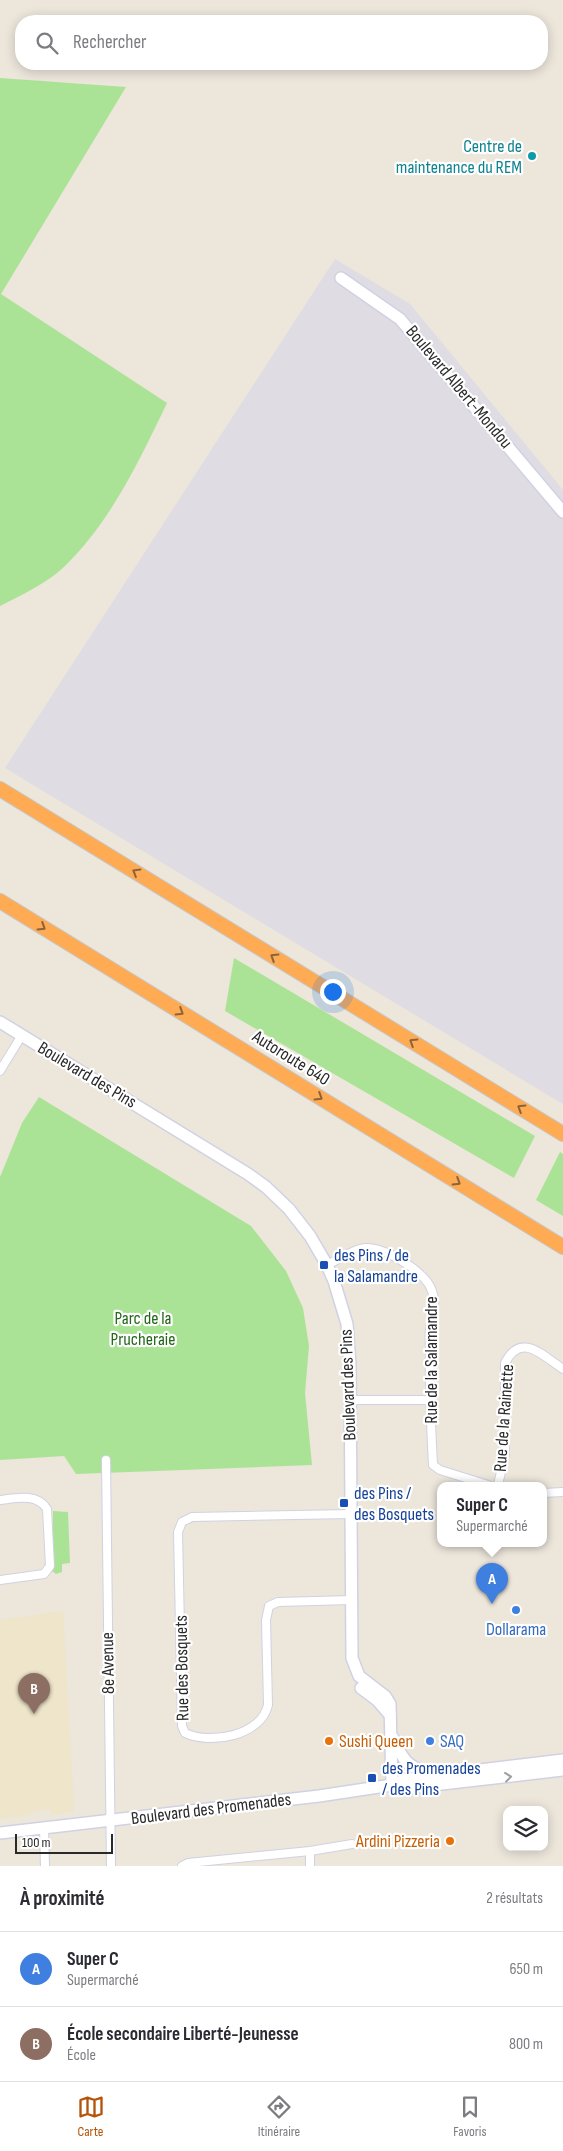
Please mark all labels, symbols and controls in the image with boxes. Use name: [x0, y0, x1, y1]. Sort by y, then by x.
search box: [15, 15, 548, 70]
icon: search: [33, 29, 61, 57]
text: Rechercher: [73, 31, 147, 54]
place label: Centre de maintenance du REM: [396, 136, 522, 178]
marker: Centre de maintenance du REM: [526, 150, 538, 162]
street label: Boulevard Albert-Mondou: [401, 321, 517, 453]
one-way arrow: [132, 868, 141, 878]
one-way arrow: [36, 920, 45, 930]
one-way arrow: [271, 953, 280, 963]
your location: [320, 979, 346, 1005]
one-way arrow: [175, 1005, 184, 1015]
street label: Autoroute 640: [248, 1025, 334, 1090]
street label: Boulevard des Pins: [34, 1037, 140, 1113]
one-way arrow: [409, 1038, 418, 1048]
one-way arrow: [313, 1090, 322, 1100]
one-way arrow: [518, 1105, 527, 1115]
one-way arrow: [452, 1175, 461, 1185]
place label: des Pins / de la Salamandre: [334, 1245, 418, 1287]
marker: des Pins / de la Salamandre: [318, 1259, 330, 1271]
street label: Rue de la Salamandre: [421, 1296, 442, 1424]
park label: Parc de la Prucheraie: [111, 1308, 175, 1350]
street label: Boulevard des Pins: [336, 1329, 360, 1441]
street label: Rue de la Rainette: [490, 1363, 518, 1473]
popup: [437, 1482, 547, 1547]
place label: des Pins / des Bosquets: [354, 1483, 434, 1525]
text: Super C: [456, 1494, 508, 1517]
marker: des Pins / des Bosquets: [338, 1497, 350, 1509]
text: Supermarché: [456, 1517, 528, 1536]
pin: A: [476, 1563, 508, 1604]
marker: Dollarama: [510, 1604, 522, 1616]
street label: Rue des Bosquets: [171, 1615, 193, 1721]
place label: Dollarama: [486, 1619, 546, 1640]
street label: 8e Avenue: [97, 1632, 119, 1694]
pin: B: [18, 1673, 50, 1714]
place label: Sushi Queen: [339, 1731, 413, 1752]
place label: SAQ: [440, 1731, 464, 1752]
marker: Sushi Queen: [323, 1735, 335, 1747]
marker: SAQ: [424, 1735, 436, 1747]
place label: des Promenades / des Pins: [382, 1758, 481, 1800]
marker: des Promenades / des Pins: [366, 1772, 378, 1784]
one-way arrow: [504, 1772, 512, 1783]
street label: Boulevard des Promenades: [130, 1789, 292, 1829]
map controls: [503, 1806, 548, 1851]
button: layers: [503, 1806, 548, 1851]
scale bar: [15, 1831, 112, 1854]
place label: Ardini Pizzeria: [355, 1831, 440, 1852]
text: 100 m: [22, 1834, 51, 1851]
marker: Ardini Pizzeria: [444, 1835, 456, 1847]
text: À proximité: [20, 1886, 105, 1911]
text: 2 résultats: [486, 1889, 543, 1908]
text: Super C: [67, 1948, 119, 1971]
text: A: [32, 1960, 40, 1979]
text: 650 m: [510, 1960, 543, 1979]
text: Supermarché: [67, 1971, 139, 1990]
text: École secondaire Liberté-Jeunesse: [67, 2023, 299, 2046]
text: B: [32, 2035, 40, 2054]
text: 800 m: [509, 2035, 543, 2054]
text: École: [67, 2046, 96, 2065]
tab: Carte: [77, 2093, 105, 2140]
tab: Itinéraire: [258, 2093, 300, 2140]
tab: Favoris: [453, 2093, 486, 2140]

